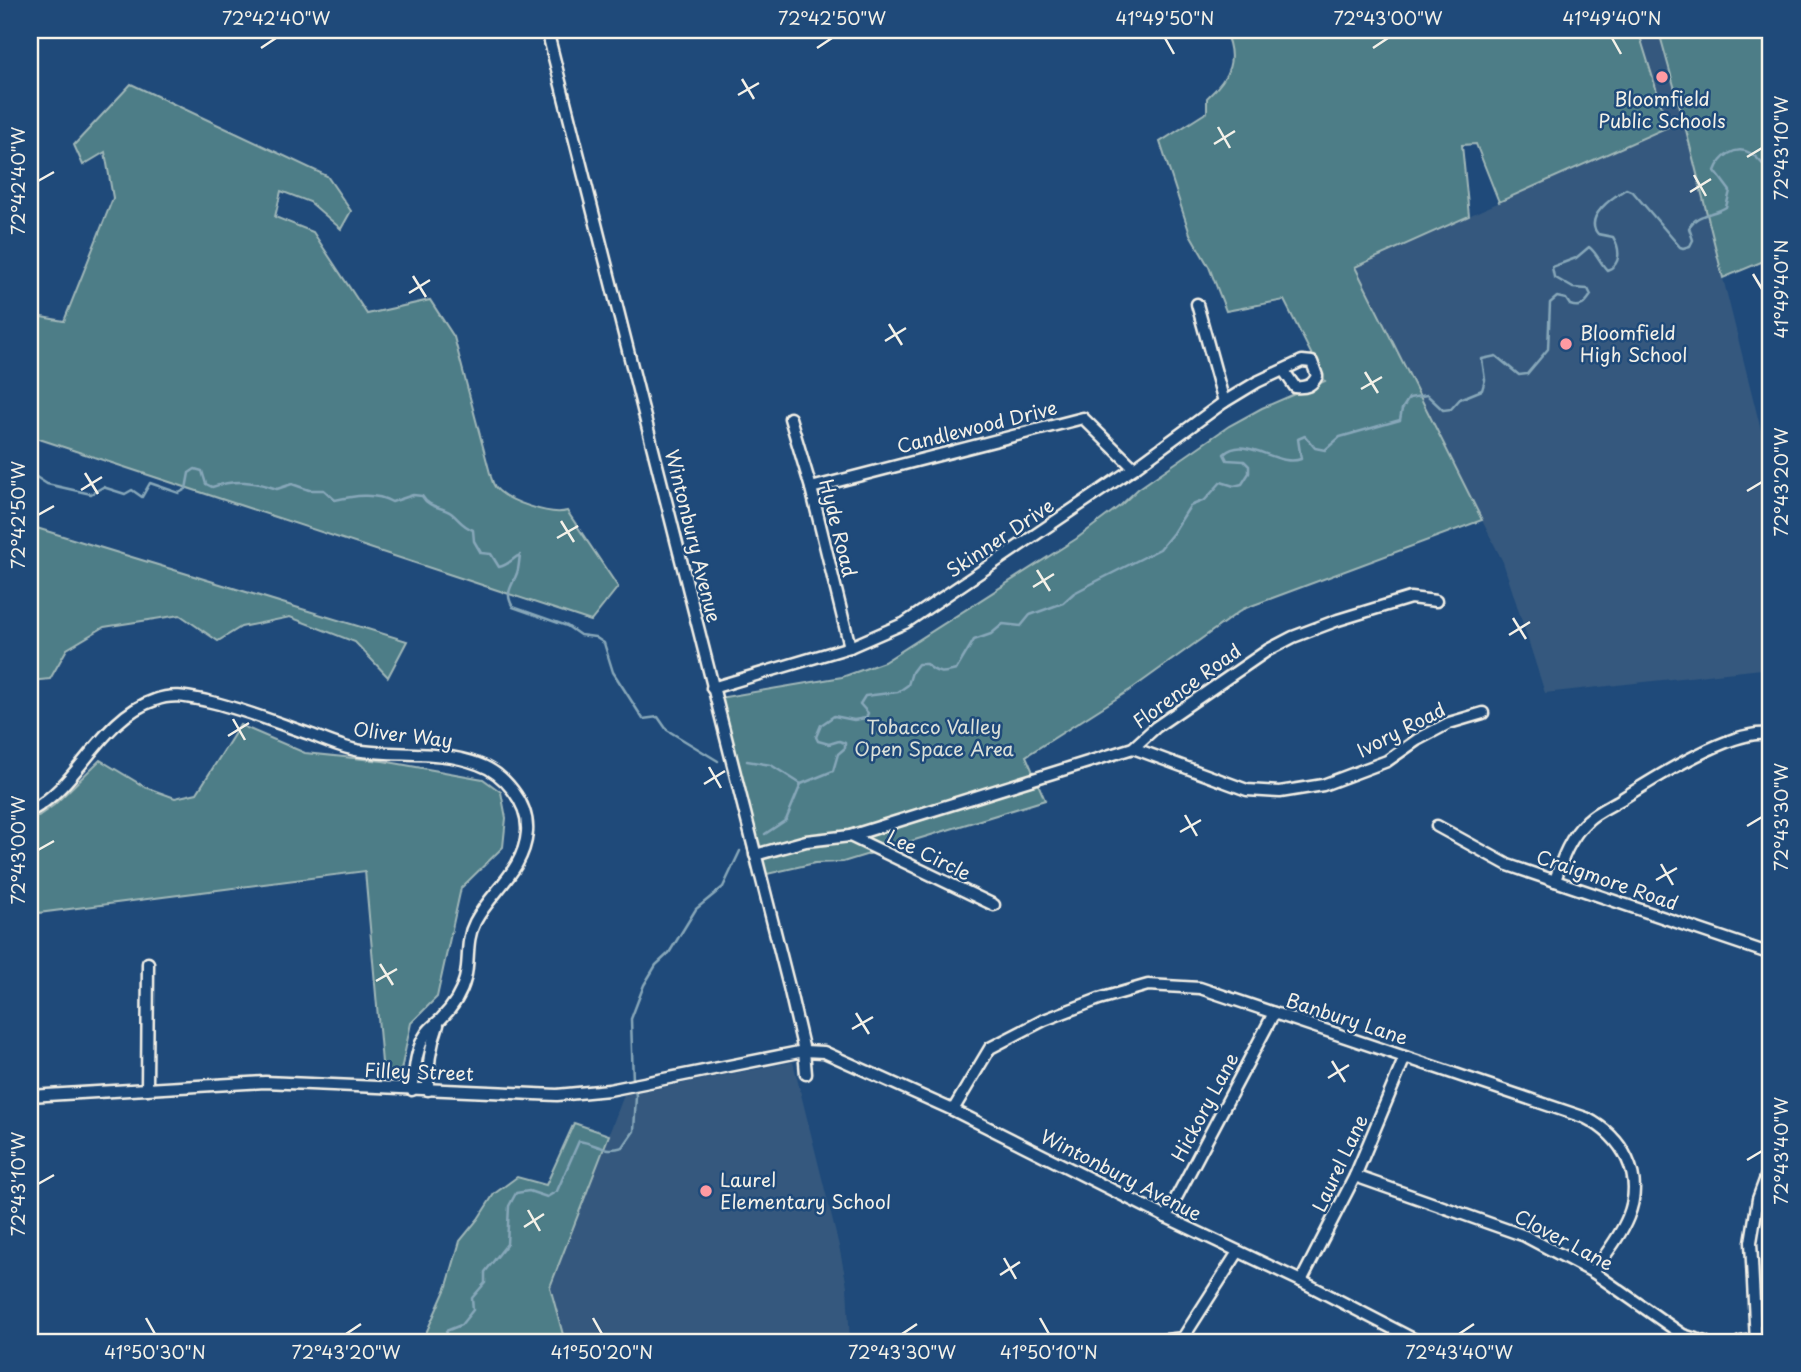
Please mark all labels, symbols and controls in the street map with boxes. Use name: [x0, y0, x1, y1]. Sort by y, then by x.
text: 72°42'40"W: [222, 4, 331, 31]
text: 72°42'50"W: [778, 4, 886, 31]
text: 41°49'50"N: [1116, 4, 1214, 31]
text: 72°43'00"W: [1333, 4, 1443, 31]
text: 41°49'40"N: [1562, 4, 1662, 31]
marker: Bloomfield Public Schools: [1654, 69, 1670, 85]
place label: Bloomfield Public Schools: [1598, 84, 1726, 134]
text: 72°43'10"W: [1767, 95, 1794, 200]
text: 72°42'40"W: [4, 126, 31, 235]
text: 41°49'40"N: [1767, 239, 1794, 339]
place label: Bloomfield High School: [1580, 318, 1687, 368]
marker: Bloomfield High School: [1558, 336, 1574, 352]
street label: Candlewood Drive: [894, 393, 1060, 459]
text: 72°43'20"W: [1767, 427, 1794, 536]
street label: Wintonbury Avenue: [659, 446, 729, 625]
text: 72°42'50"W: [4, 461, 31, 569]
street label: Hyde Road: [813, 476, 865, 580]
street label: Skinner Drive: [940, 491, 1059, 584]
street label: Florence Road: [1126, 636, 1247, 734]
street label: Ivory Road: [1351, 695, 1450, 764]
park label: Tobacco Valley Open Space Area: [854, 712, 1014, 762]
street label: Oliver Way: [352, 714, 455, 754]
text: 72°43'30"W: [1767, 762, 1794, 871]
text: 72°43'00"W: [4, 795, 31, 905]
street label: Lee Circle: [883, 822, 976, 887]
street label: Craigmore Road: [1533, 842, 1682, 916]
street label: Banbury Lane: [1283, 985, 1412, 1051]
street label: Hickory Lane: [1164, 1047, 1245, 1166]
street label: Filley Street: [364, 1055, 475, 1087]
text: 72°43'40"W: [1767, 1097, 1794, 1205]
street label: Laurel Lane: [1304, 1109, 1374, 1216]
street label: Wintonbury Avenue: [1036, 1121, 1207, 1227]
text: 72°43'10"W: [4, 1131, 31, 1236]
place label: Laurel Elementary School: [720, 1165, 891, 1215]
marker: Laurel Elementary School: [698, 1183, 714, 1199]
street label: Clover Lane: [1510, 1201, 1619, 1277]
text: 41°50'30"N: [104, 1338, 206, 1365]
text: 72°43'20"W: [292, 1338, 401, 1365]
text: 41°50'20"N: [551, 1338, 653, 1365]
text: 72°43'30"W: [848, 1338, 957, 1365]
text: 41°50'10"N: [1000, 1338, 1098, 1365]
text: 72°43'40"W: [1405, 1338, 1513, 1365]

